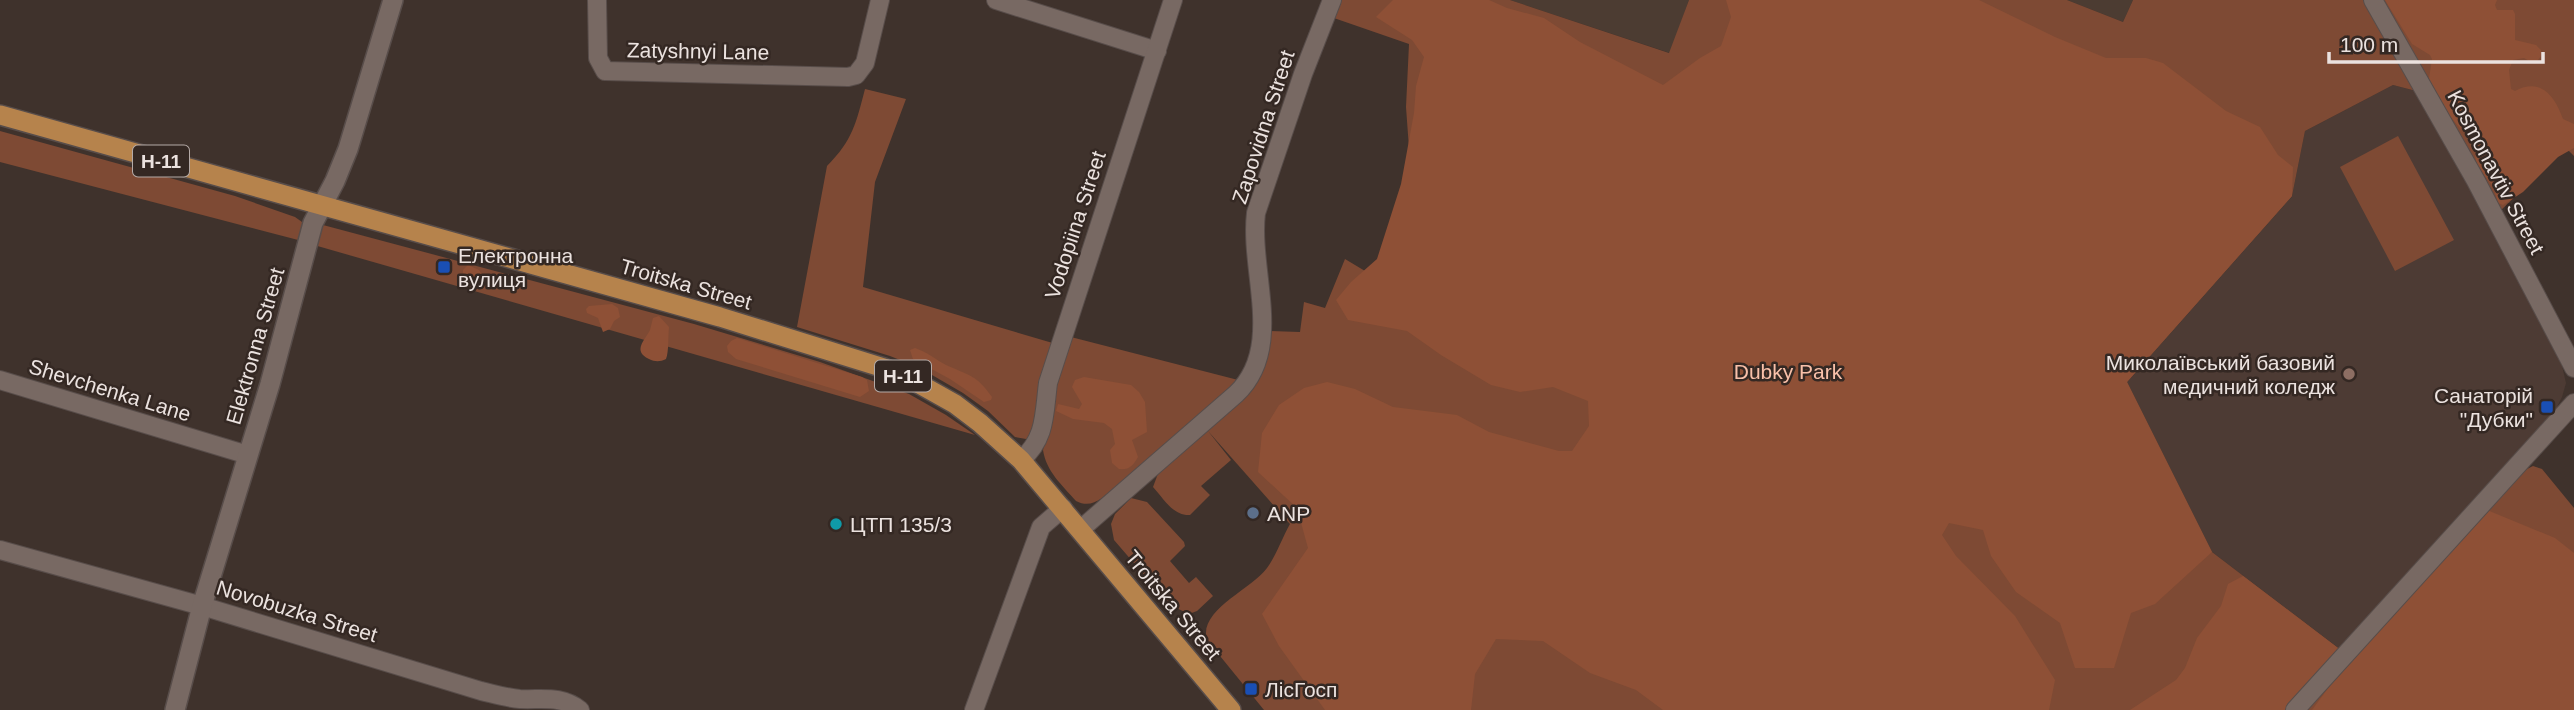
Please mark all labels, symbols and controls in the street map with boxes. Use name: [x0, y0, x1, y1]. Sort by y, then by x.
scale bar: [2329, 21, 2542, 65]
text: 100 m: [2340, 33, 2398, 56]
street label: Zatyshnyi Lane: [627, 38, 769, 64]
street label: Zapovidna Street: [1227, 47, 1299, 207]
street label: Kosmonavtiv Street: [2443, 86, 2549, 258]
road number: Н-11: [133, 146, 189, 176]
street label: Vodopiina Street: [1040, 148, 1110, 302]
place label: Електронна вулиця: [458, 244, 574, 291]
street label: Troitska Street: [618, 254, 755, 314]
marker: Електронна вулиця: [436, 259, 452, 275]
street label: Elektronna Street: [222, 265, 288, 427]
place label: Миколаївський базовий медичний коледж: [2106, 351, 2335, 398]
street label: Shevchenka Lane: [26, 354, 194, 426]
road number: Н-11: [875, 360, 931, 392]
park label: Dubky Park: [1734, 360, 1843, 383]
marker: Миколаївський базовий медичний коледж: [2341, 366, 2357, 382]
place label: Санаторій "Дубки": [2434, 384, 2533, 431]
marker: Санаторій "Дубки": [2539, 399, 2555, 415]
place label: ANP: [1267, 502, 1310, 525]
marker: ANP: [1245, 505, 1261, 521]
place label: ЦТП 135/3: [850, 513, 952, 536]
marker: ЦТП 135/3: [828, 516, 844, 532]
street label: Troitska Street: [1121, 546, 1226, 665]
street label: Novobuzka Street: [214, 576, 380, 646]
place label: ЛісГосп: [1265, 678, 1337, 701]
marker: ЛісГосп: [1243, 681, 1259, 697]

